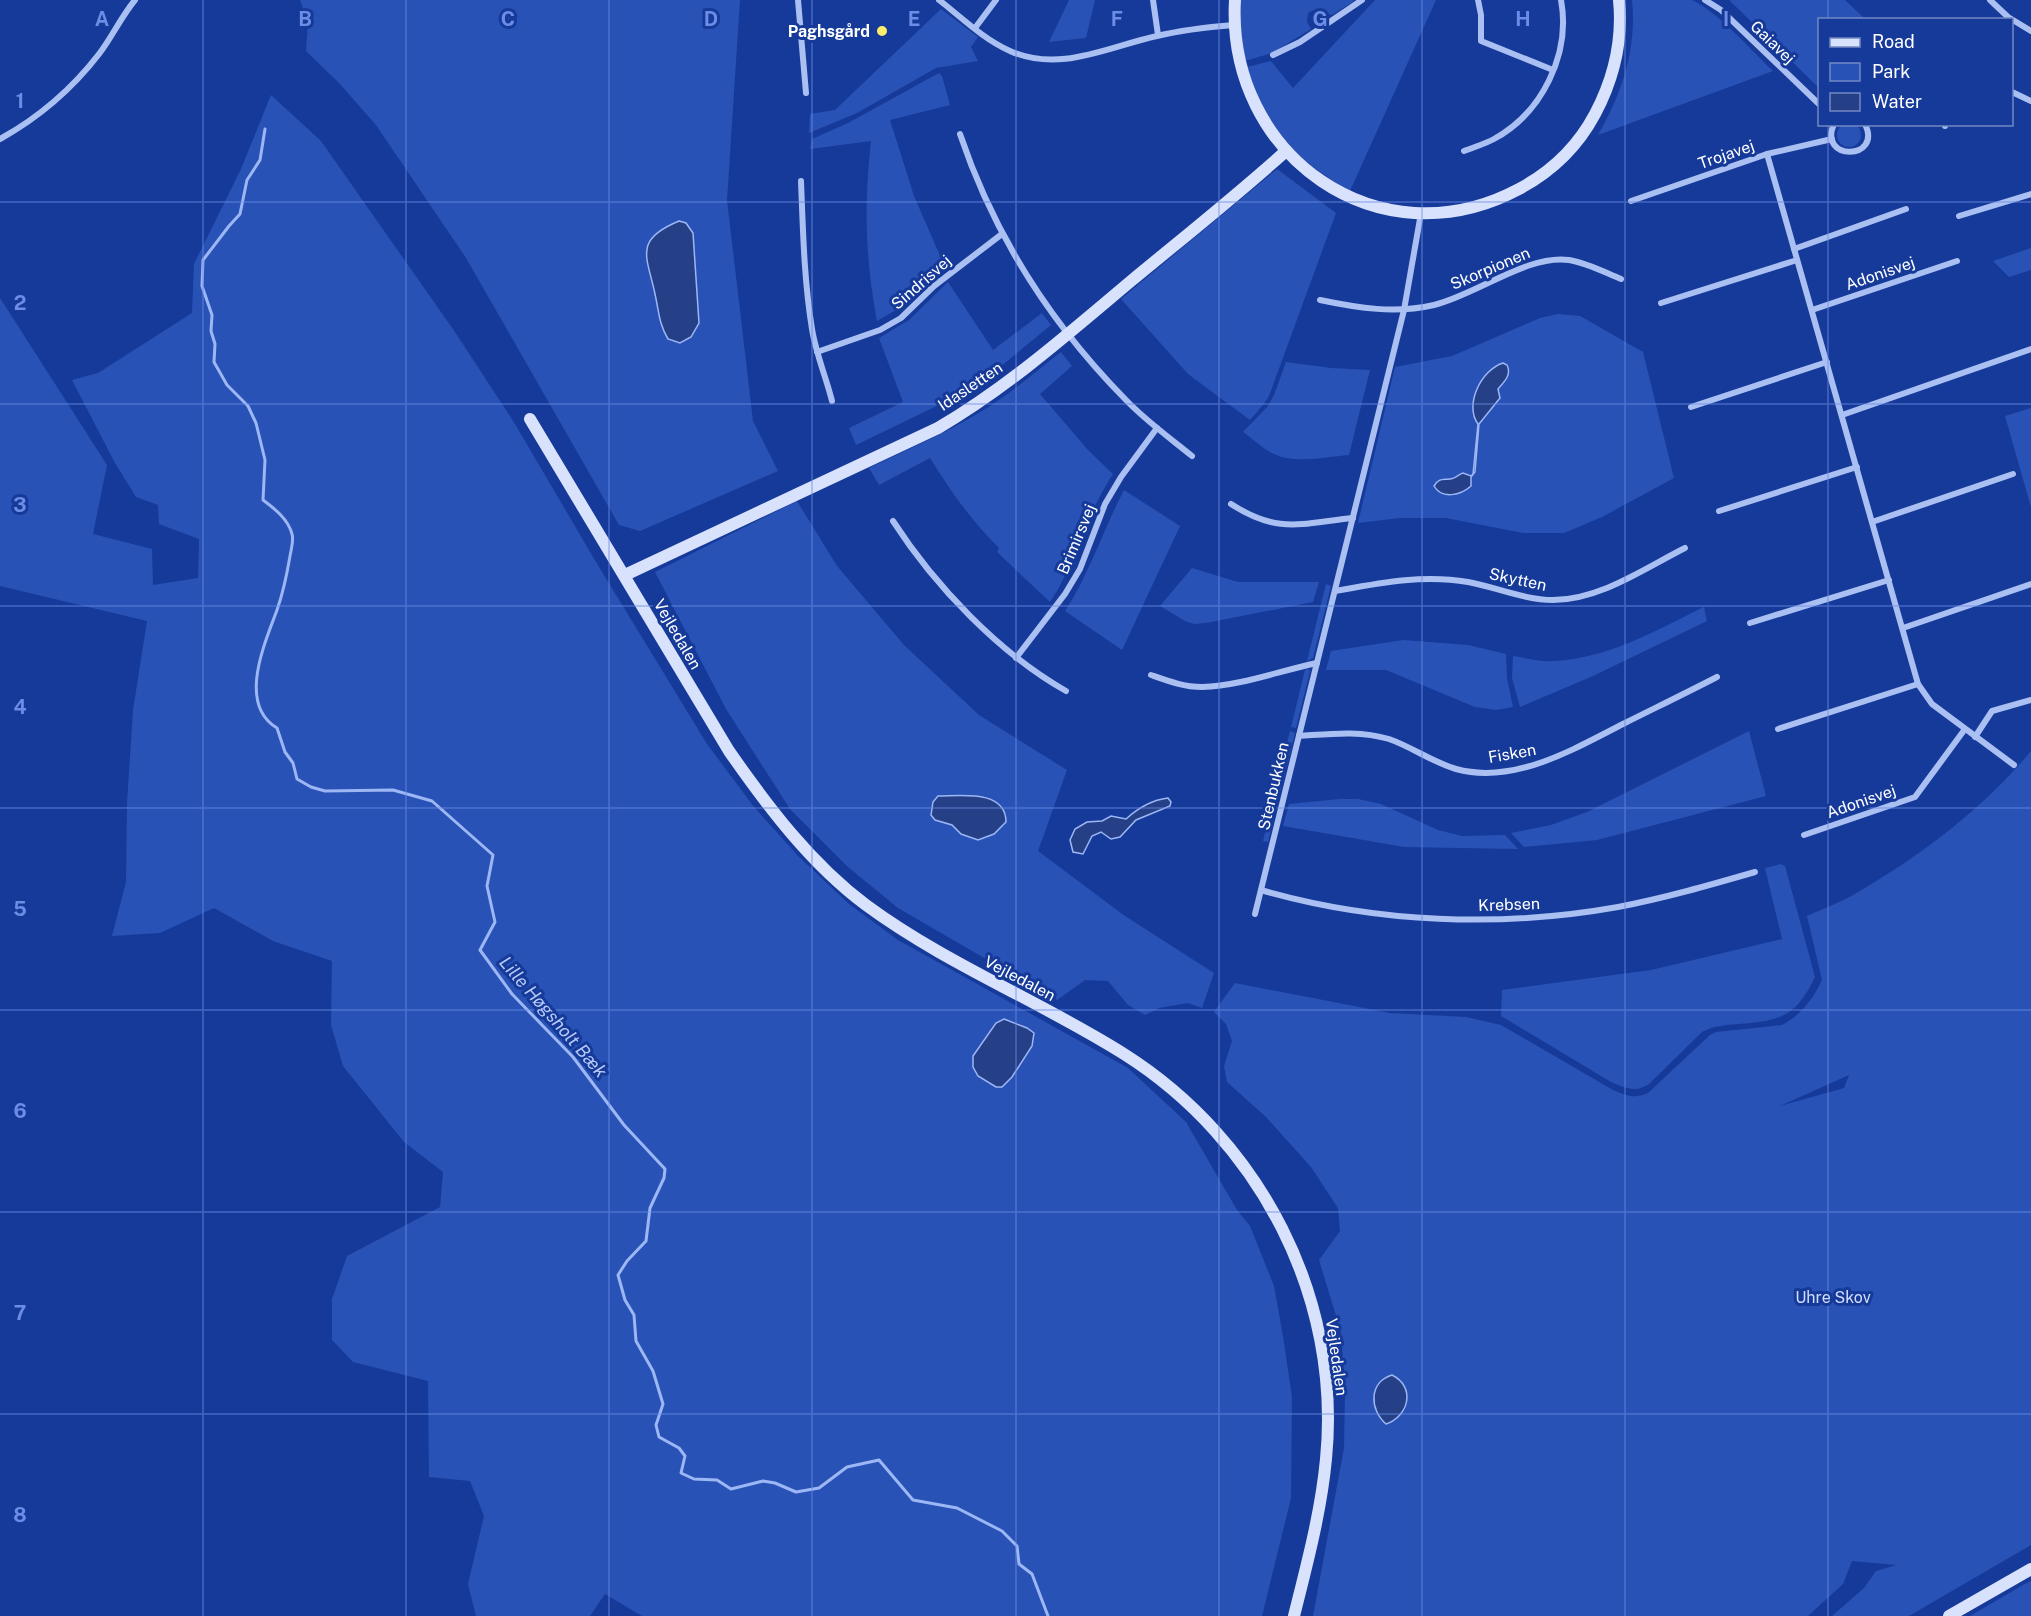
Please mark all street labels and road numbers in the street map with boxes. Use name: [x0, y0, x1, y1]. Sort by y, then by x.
street label: Gaiavej: [1747, 17, 1799, 68]
street label: Trojavej: [1696, 136, 1757, 173]
street label: Skorpionen: [1447, 243, 1533, 294]
street label: Sindrisvej: [888, 251, 955, 314]
street label: Adonisvej: [1843, 253, 1917, 294]
street label: Idasletten: [934, 358, 1006, 415]
street label: Brimirsvej: [1053, 501, 1100, 577]
street label: Skytten: [1487, 564, 1548, 595]
street label: Vejledalen: [650, 596, 705, 673]
street label: Stenbukken: [1254, 740, 1293, 832]
street label: Fisken: [1487, 740, 1538, 767]
street label: Adonisvej: [1824, 781, 1898, 822]
street label: Krebsen: [1478, 894, 1540, 915]
street label: Vejledalen: [981, 952, 1059, 1005]
street label: Vejledalen: [1322, 1317, 1351, 1397]

